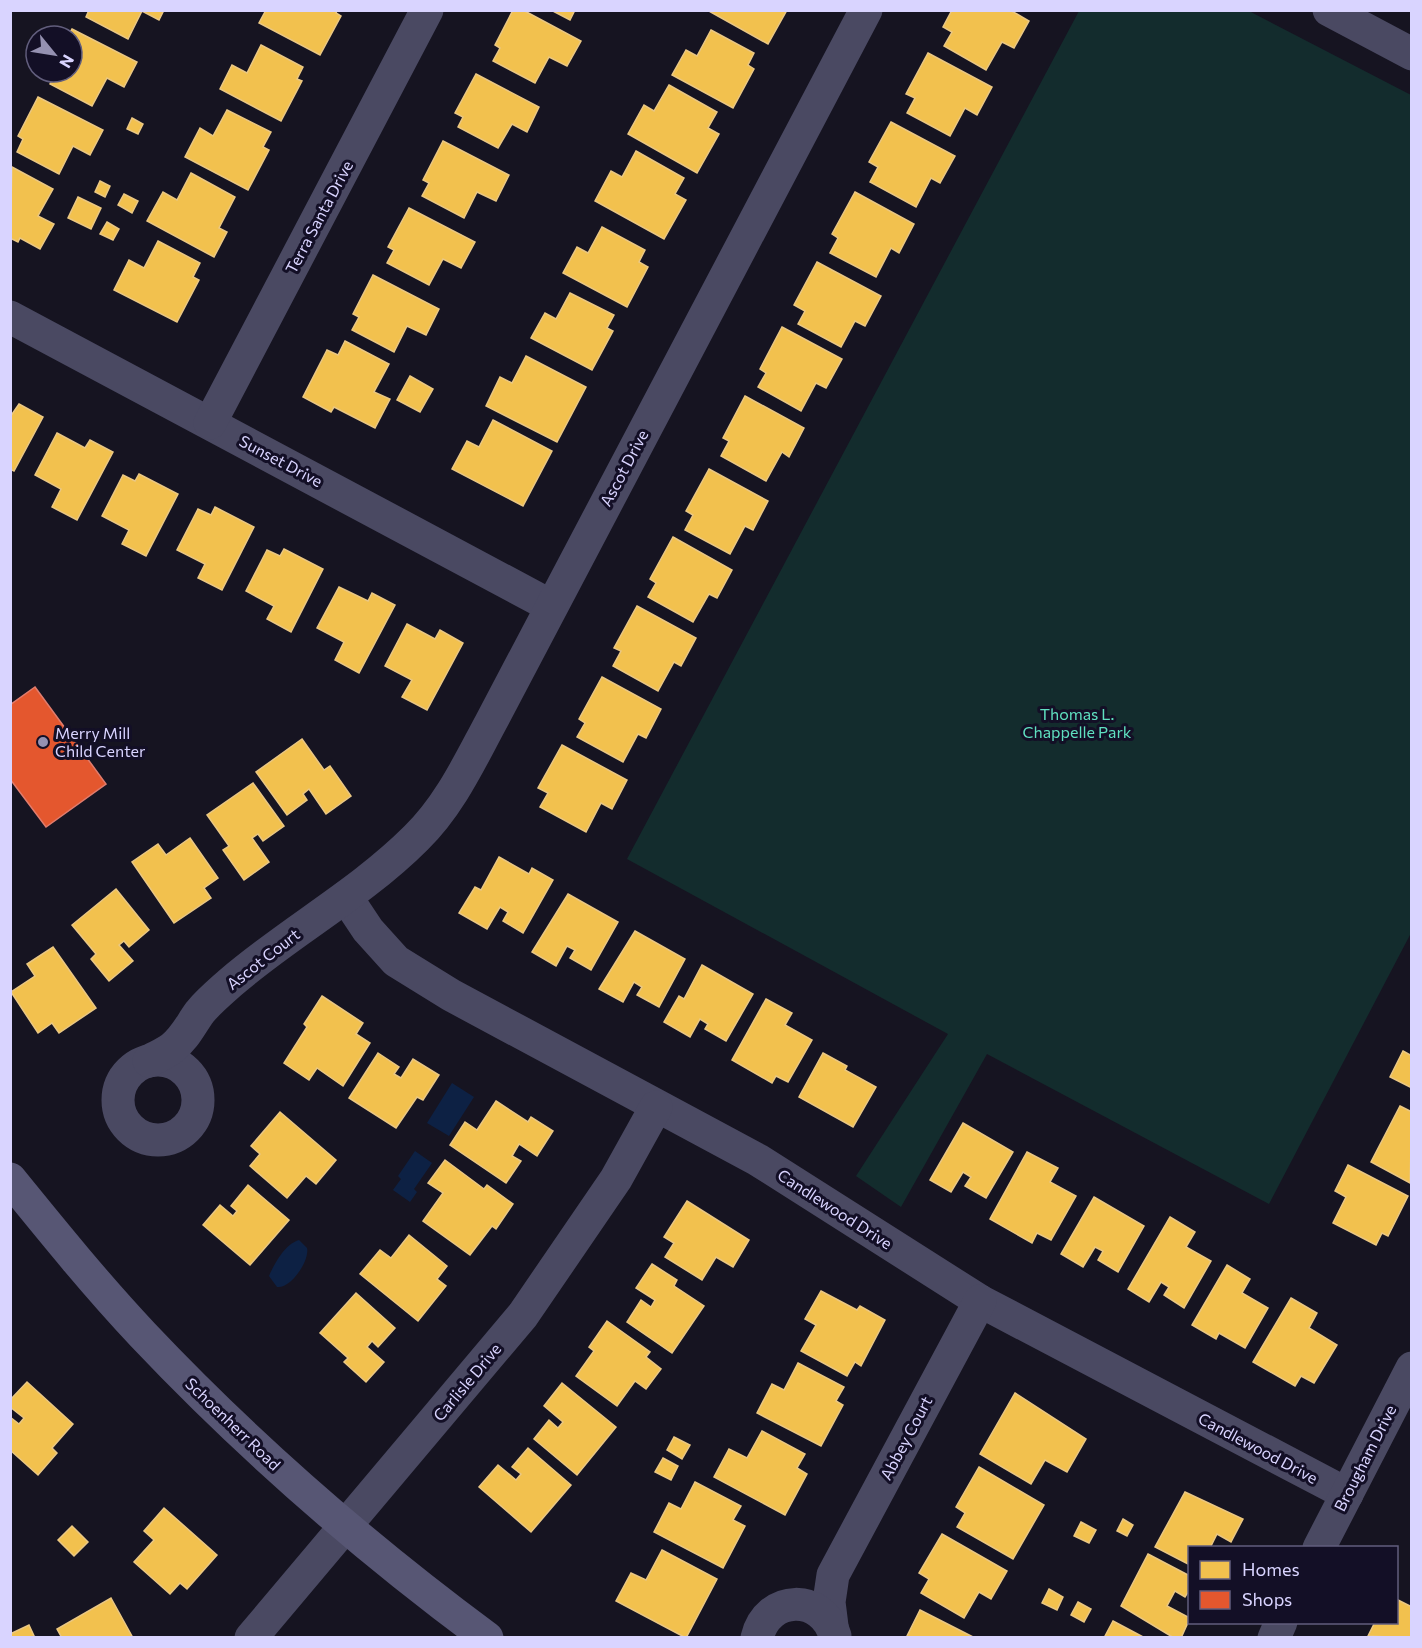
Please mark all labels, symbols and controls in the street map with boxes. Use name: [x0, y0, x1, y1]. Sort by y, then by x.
north arrow: [24, 24, 84, 84]
text: N: [56, 52, 79, 72]
street label: Terra Santa Drive: [281, 157, 356, 276]
street label: Ascot Drive: [595, 426, 652, 509]
street label: Sunset Drive: [236, 431, 326, 490]
park label: Thomas L. Chappelle Park: [1023, 704, 1132, 741]
place label: Merry Mill Child Center: [55, 723, 146, 760]
marker: Merry Mill Child Center: [36, 735, 50, 749]
street label: Ascot Court: [222, 924, 303, 993]
street label: Candlewood Drive: [774, 1164, 896, 1253]
street label: Carlisle Drive: [429, 1339, 505, 1424]
street label: Schoenherr Road: [182, 1374, 285, 1474]
street label: Abbey Court: [876, 1392, 936, 1483]
street label: Brougham Drive: [1330, 1401, 1400, 1514]
street label: Candlewood Drive: [1195, 1408, 1321, 1487]
legend: [1188, 1546, 1398, 1624]
text: Homes: [1242, 1558, 1300, 1580]
text: Shops: [1242, 1588, 1292, 1610]

